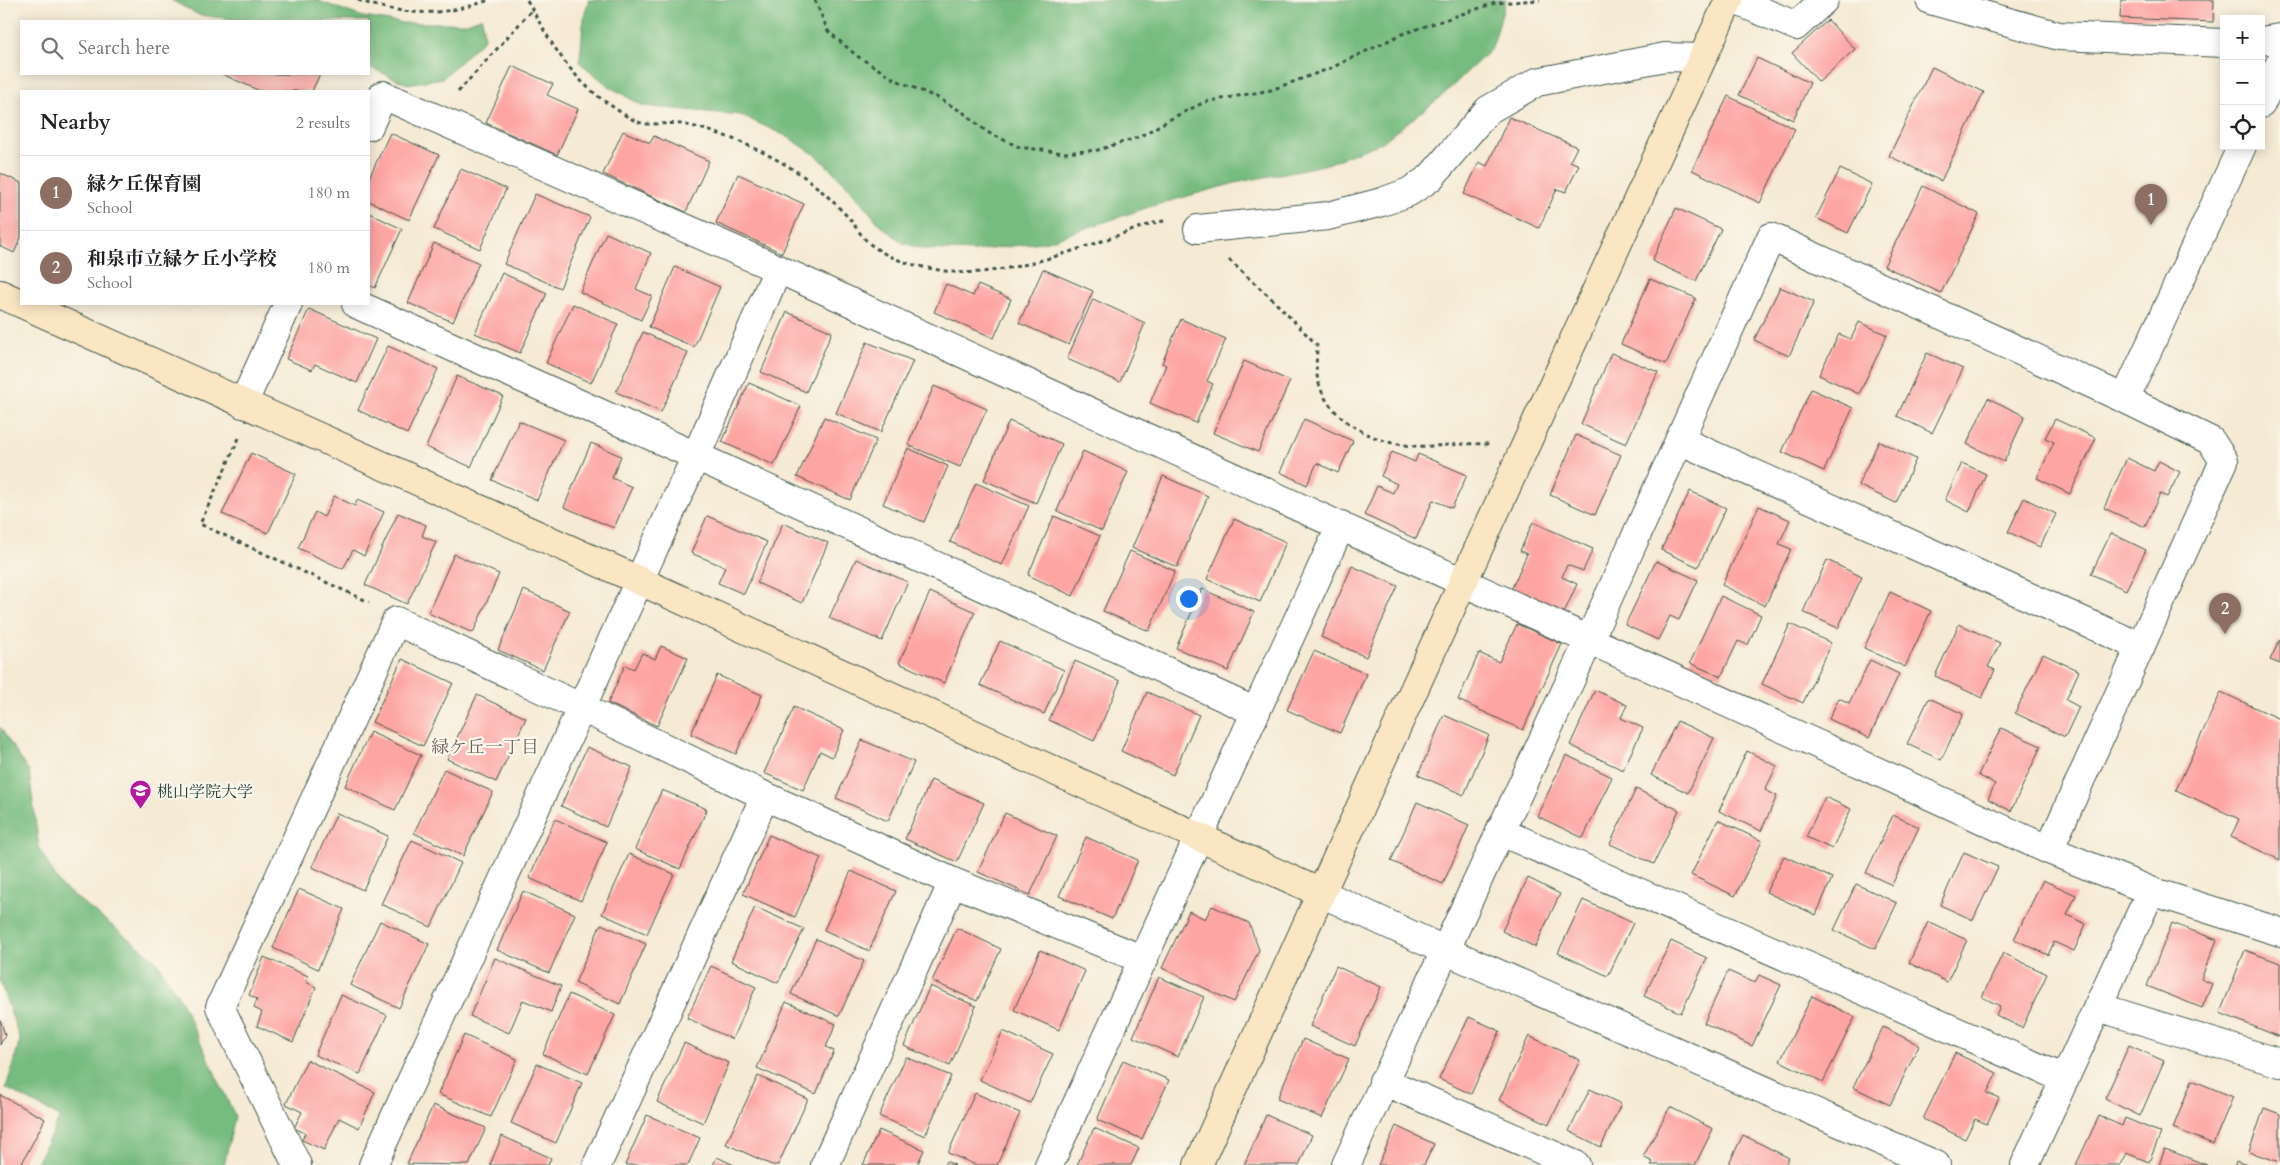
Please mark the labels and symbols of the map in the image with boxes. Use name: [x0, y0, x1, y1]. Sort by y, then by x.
pin: 1: [2135, 184, 2167, 225]
your location: [1176, 586, 1202, 612]
pin: 2: [2209, 593, 2241, 634]
district label: 緑ケ丘一丁目: [431, 735, 539, 760]
school or university icon: 桃山学院大学: [129, 779, 153, 810]
place label: 桃山学院大学: [157, 781, 253, 803]

